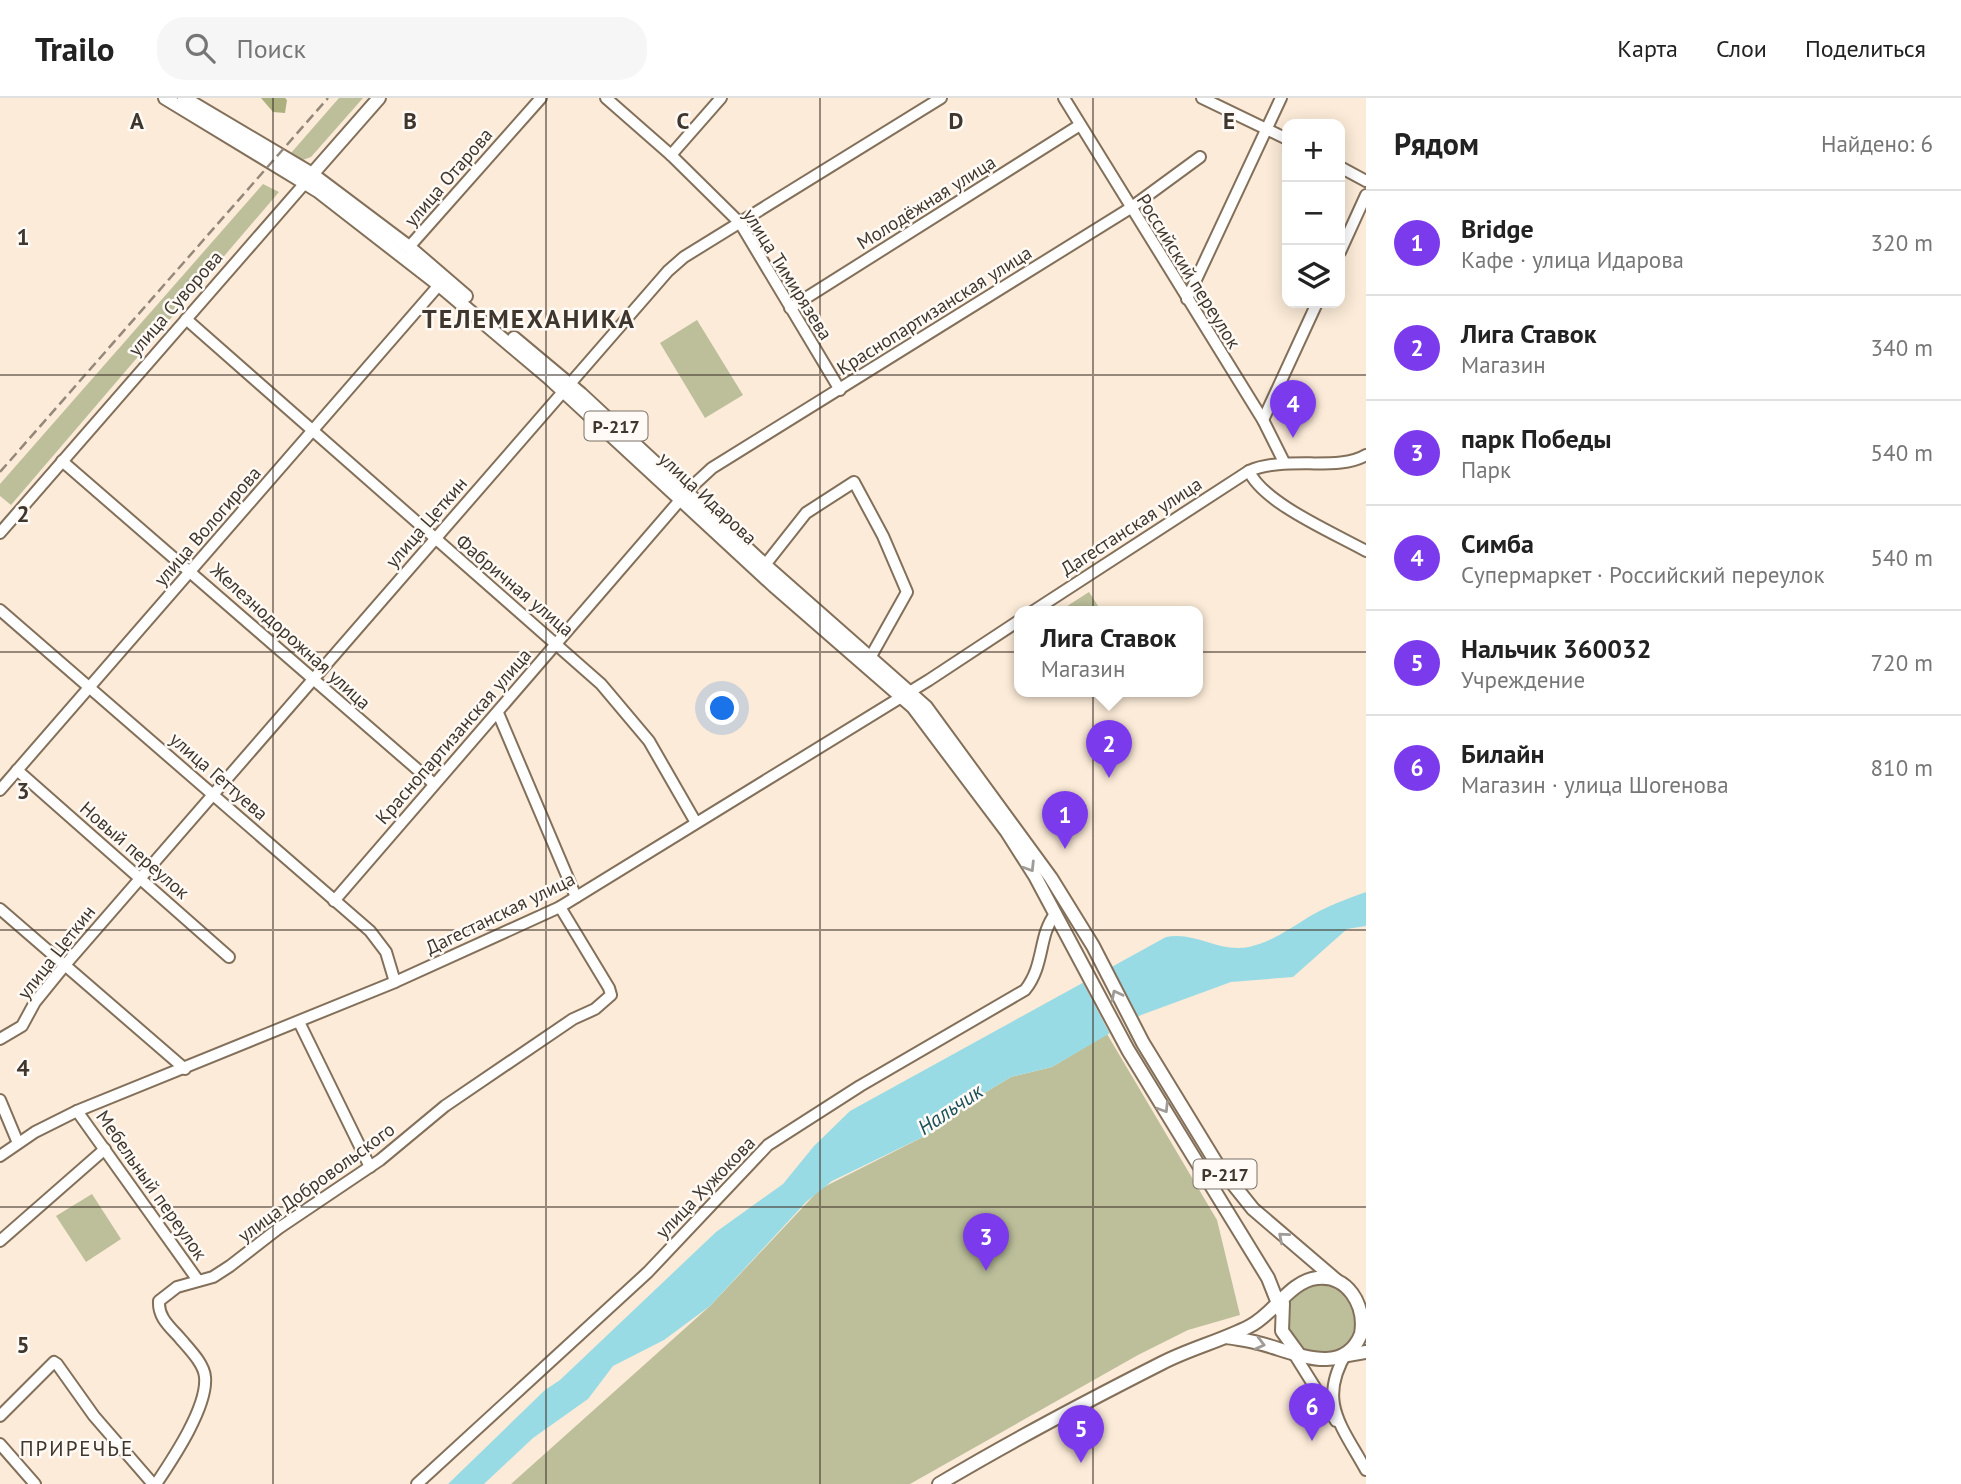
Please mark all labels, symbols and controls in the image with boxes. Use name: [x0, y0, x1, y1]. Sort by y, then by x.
search box: [157, 17, 647, 80]
text: Trailo: [35, 27, 115, 70]
icon: search: [181, 29, 219, 67]
text: Поиск: [237, 32, 306, 65]
text: Карта: [1617, 33, 1678, 64]
text: Слои: [1716, 33, 1767, 64]
text: Поделиться: [1805, 33, 1926, 64]
text: A: [130, 106, 144, 135]
text: B: [403, 106, 417, 135]
text: C: [677, 106, 690, 135]
text: D: [949, 106, 963, 135]
text: E: [1223, 106, 1235, 135]
map controls: [1282, 119, 1345, 308]
button: +: [1282, 119, 1345, 182]
street label: улица Отарова: [399, 123, 497, 231]
text: Рядом: [1394, 124, 1479, 163]
text: Найдено: 6: [1821, 129, 1933, 158]
street label: Молодёжная улица: [852, 150, 1000, 254]
button: −: [1282, 182, 1345, 245]
street label: Российский переулок: [1132, 189, 1246, 353]
street label: улица Тимирязева: [738, 204, 838, 344]
text: Bridge: [1461, 212, 1534, 245]
text: 1: [16, 222, 30, 251]
text: 1: [1410, 228, 1424, 257]
text: 320 m: [1871, 228, 1933, 257]
street label: Краснопартизанская улица: [832, 240, 1036, 380]
street label: улица Суворова: [123, 245, 227, 361]
button: layers: [1282, 245, 1345, 308]
text: Кафе · улица Идарова: [1461, 245, 1684, 274]
district label: ТЕЛЕМЕХАНИКА: [422, 302, 636, 335]
text: Лига Ставок: [1461, 317, 1597, 350]
text: 2: [1410, 333, 1424, 362]
text: 340 m: [1871, 333, 1933, 362]
text: Магазин: [1461, 350, 1546, 379]
pin: 4: [1270, 380, 1316, 438]
road number: Р-217: [584, 412, 648, 440]
text: парк Победы: [1461, 422, 1612, 455]
text: 3: [1410, 438, 1424, 467]
text: 540 m: [1871, 438, 1933, 467]
street label: улица Идарова: [654, 446, 762, 550]
text: Парк: [1461, 455, 1511, 484]
street label: улица Вологирова: [148, 461, 266, 591]
street label: улица Цеткин: [380, 471, 472, 573]
street label: Дагестанская улица: [1056, 471, 1206, 581]
text: 2: [16, 499, 30, 528]
text: Симба: [1461, 527, 1534, 560]
street label: Фабричная улица: [451, 529, 579, 641]
text: 4: [1410, 543, 1424, 572]
text: 540 m: [1871, 543, 1933, 572]
street label: Железнодорожная улица: [205, 557, 376, 714]
text: Супермаркет · Российский переулок: [1461, 560, 1824, 589]
popup: [1014, 606, 1203, 697]
text: Лига Ставок: [1041, 621, 1176, 654]
text: Нальчик 360032: [1461, 632, 1651, 665]
street label: Краснопартизанская улица: [370, 643, 536, 829]
text: 5: [1410, 648, 1424, 677]
text: 720 m: [1871, 648, 1933, 677]
text: Магазин: [1041, 654, 1125, 683]
text: Учреждение: [1461, 665, 1585, 694]
your location: [705, 691, 739, 725]
pin: 2: [1086, 720, 1132, 778]
street label: улица Геттуева: [165, 727, 273, 825]
text: Билайн: [1461, 737, 1544, 770]
text: 6: [1410, 753, 1424, 782]
text: 810 m: [1871, 753, 1933, 782]
text: Магазин · улица Шогенова: [1461, 770, 1729, 799]
text: 3: [16, 776, 30, 805]
pin: 1: [1042, 791, 1088, 849]
street label: Новый переулок: [75, 796, 195, 904]
one-way arrow: [1021, 860, 1034, 873]
street label: Дагестанская улица: [421, 866, 579, 960]
street label: улица Цеткин: [12, 900, 100, 1004]
one-way arrow: [1111, 990, 1125, 1002]
text: 4: [16, 1053, 30, 1082]
water label: Нальчик: [912, 1077, 989, 1141]
one-way arrow: [1155, 1100, 1168, 1113]
street label: Мебельный переулок: [91, 1105, 213, 1265]
street label: улица Добровольского: [233, 1117, 399, 1247]
street label: улица Хужокова: [650, 1131, 760, 1243]
road number: Р-217: [1194, 1160, 1256, 1189]
pin: 3: [963, 1213, 1009, 1271]
one-way arrow: [1279, 1233, 1292, 1245]
text: 5: [16, 1330, 30, 1359]
one-way arrow: [1254, 1336, 1266, 1350]
pin: 6: [1289, 1383, 1335, 1441]
pin: 5: [1058, 1405, 1104, 1463]
district label: ПРИРЕЧЬЕ: [20, 1435, 134, 1462]

